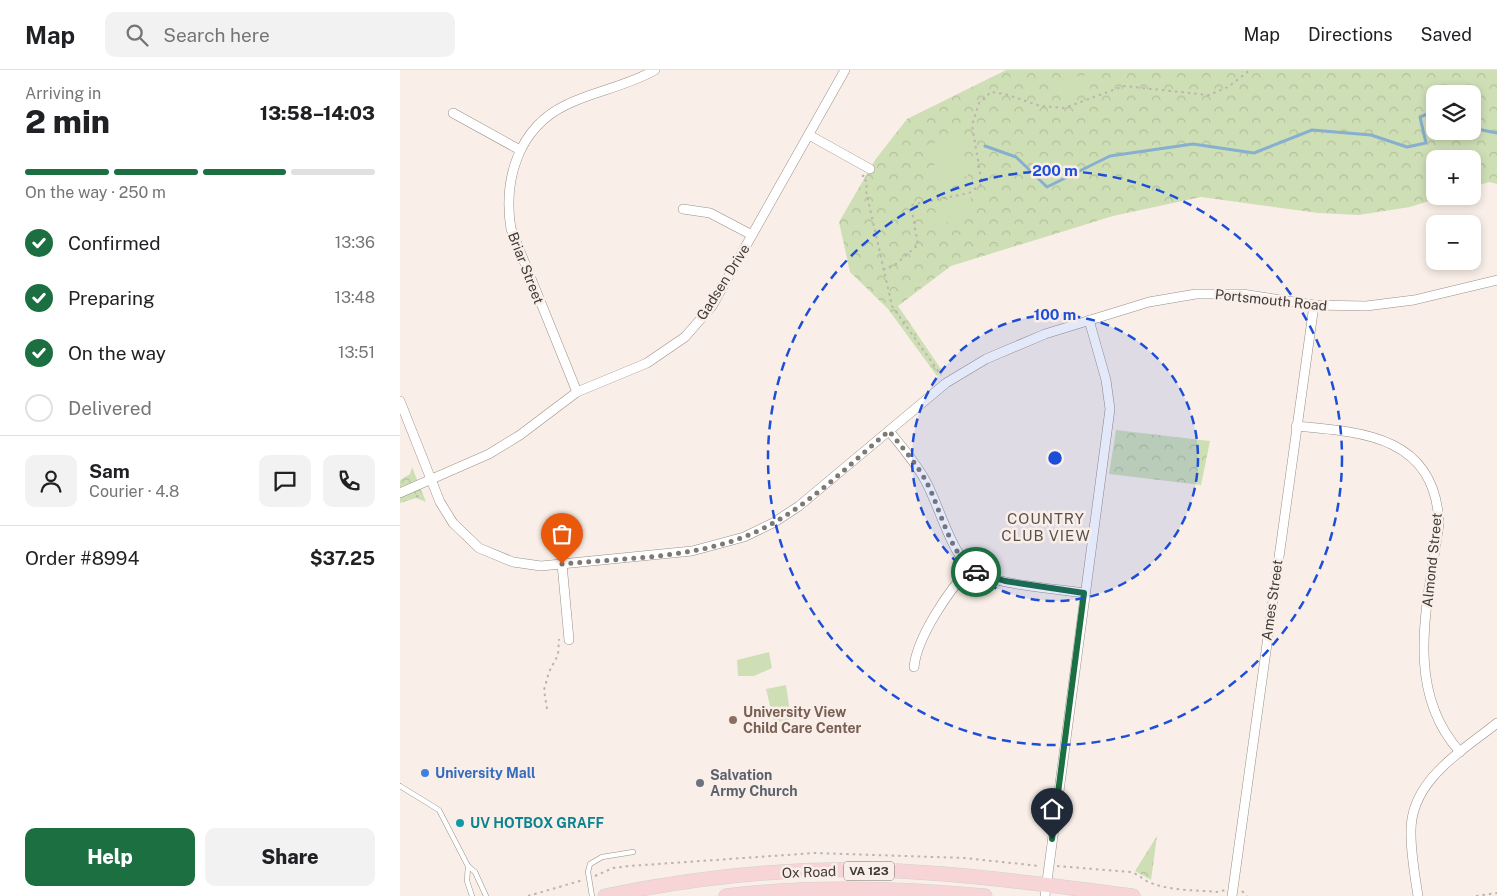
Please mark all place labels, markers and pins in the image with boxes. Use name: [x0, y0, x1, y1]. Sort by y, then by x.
centre of rings: [1046, 449, 1064, 467]
pin: [541, 513, 583, 564]
place label: University View Child Care Center: [743, 704, 862, 736]
marker: University View Child Care Center: [727, 714, 739, 726]
place label: University Mall: [435, 765, 536, 781]
marker: University Mall: [419, 767, 431, 779]
place label: Salvation Army Church: [710, 767, 798, 799]
marker: Salvation Army Church: [694, 777, 706, 789]
pin: [1031, 788, 1073, 839]
place label: UV HOTBOX GRAFF: [470, 815, 605, 831]
marker: UV HOTBOX GRAFF: [454, 817, 466, 829]

